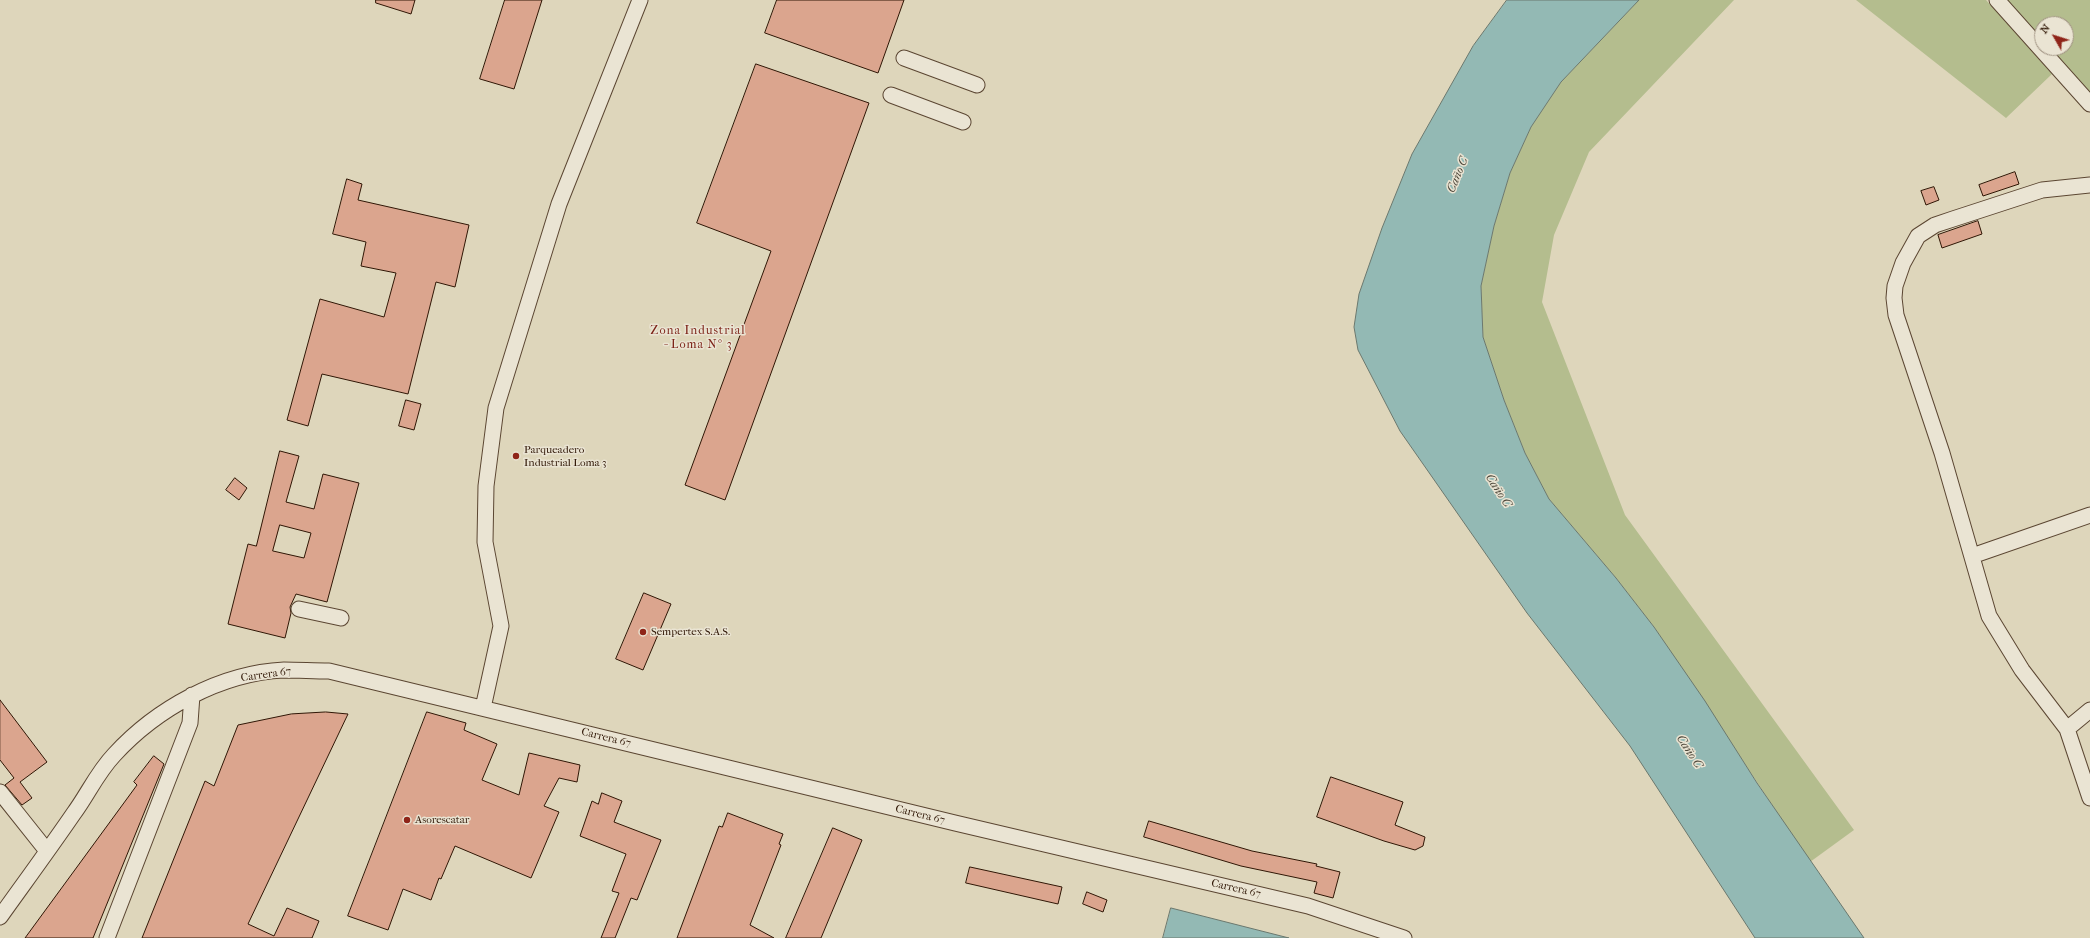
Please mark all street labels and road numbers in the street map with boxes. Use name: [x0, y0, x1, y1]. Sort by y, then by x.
street label: Carrera 67: [240, 665, 292, 685]
street label: Carrera 67: [580, 725, 632, 751]
street label: Carrera 67: [894, 802, 946, 828]
street label: Carrera 67: [1210, 877, 1262, 901]

